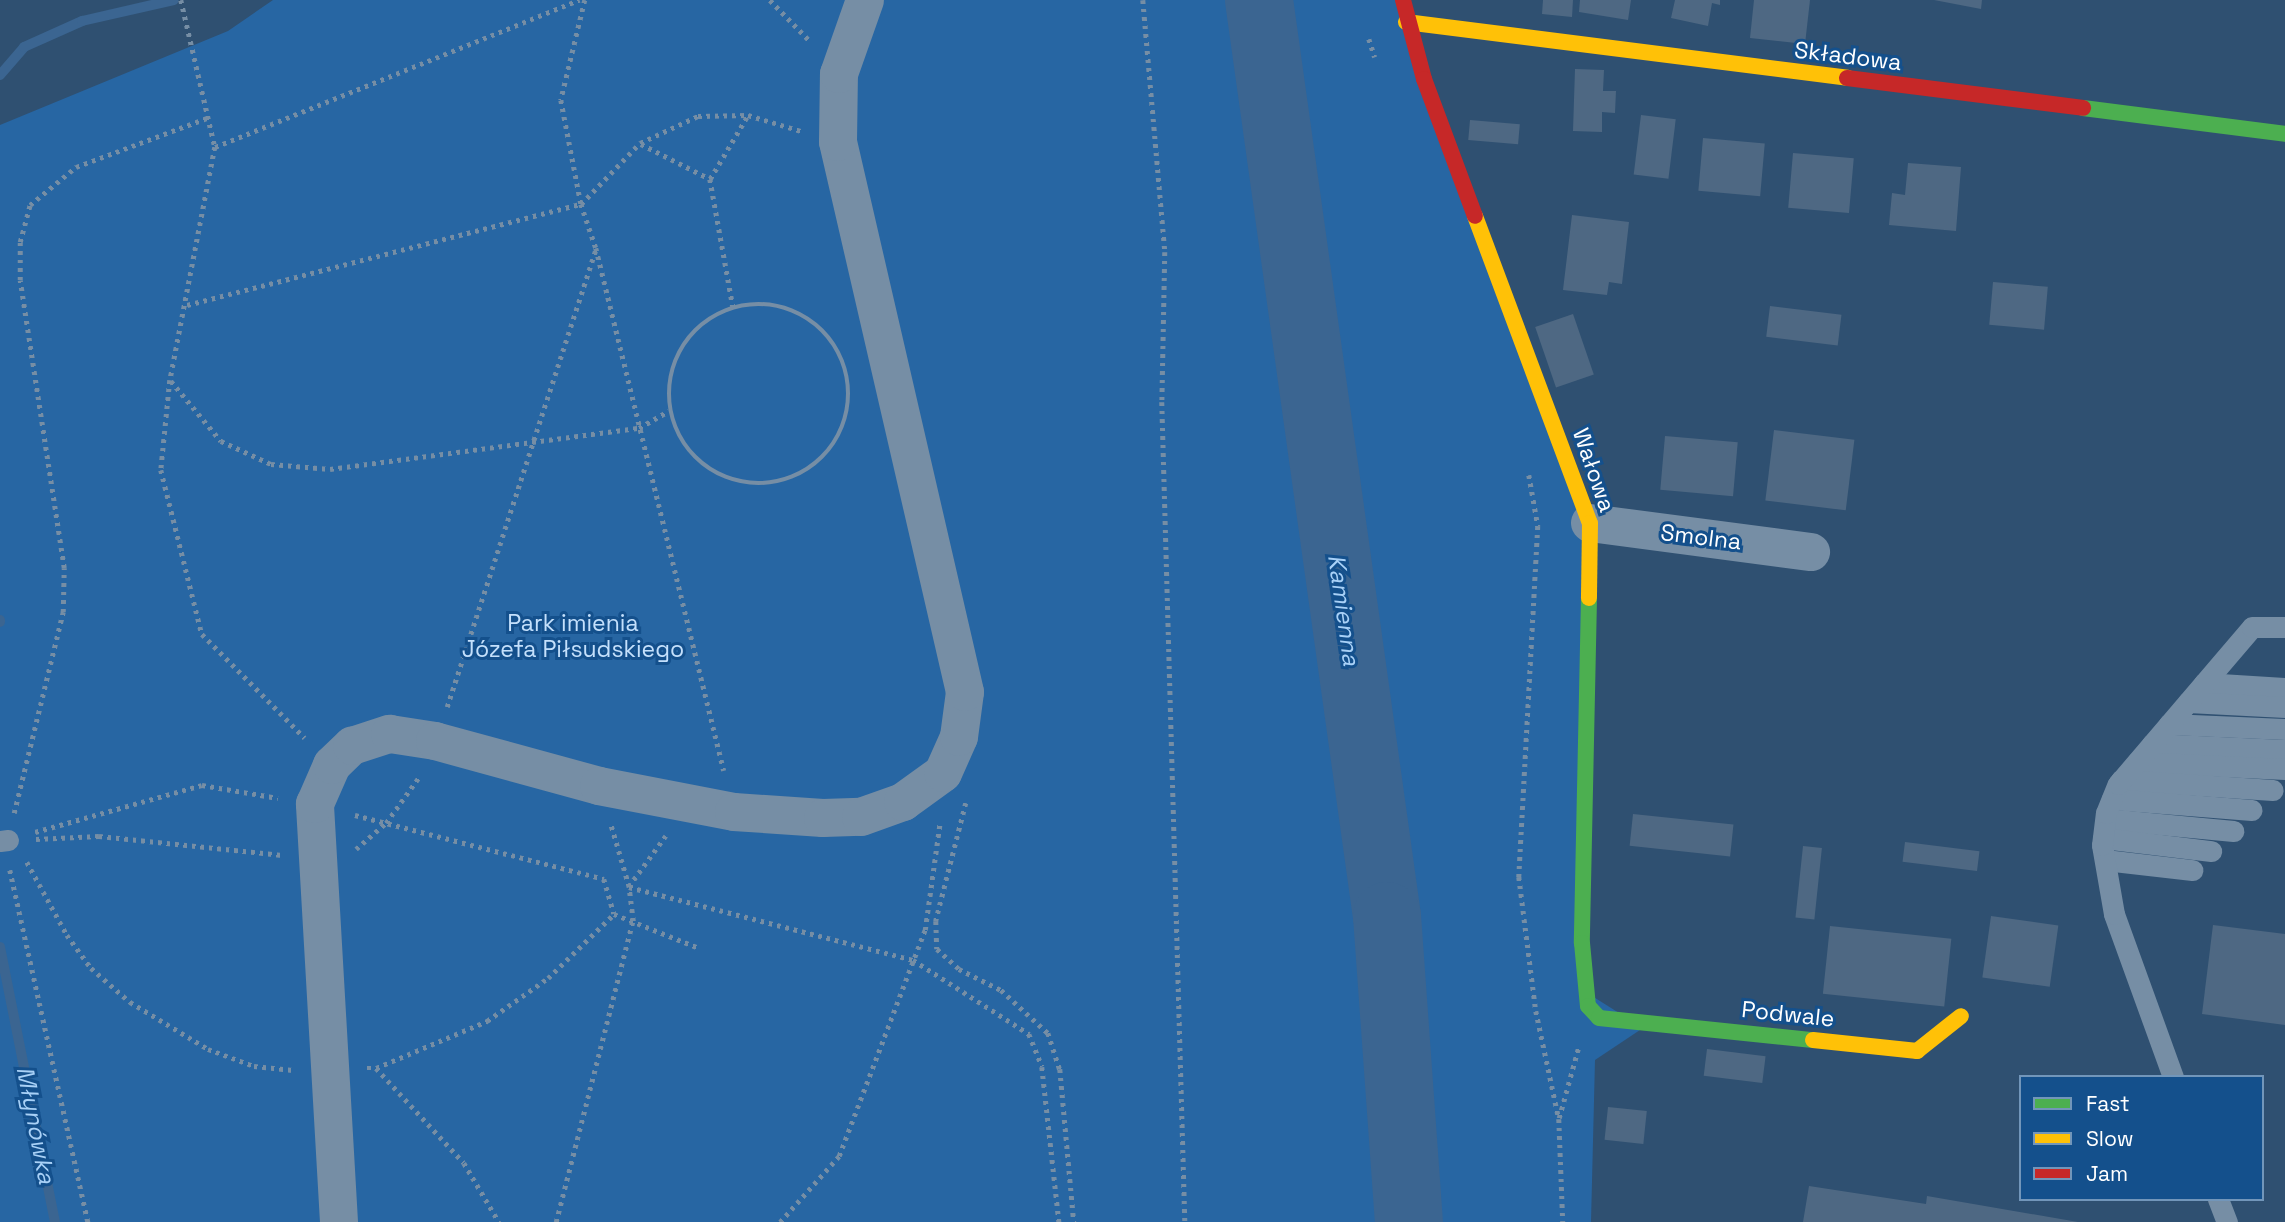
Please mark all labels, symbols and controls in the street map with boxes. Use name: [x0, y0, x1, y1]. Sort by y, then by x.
street label: Składowa: [1793, 36, 1903, 76]
street label: Wałowa: [1567, 424, 1621, 516]
street label: Smolna: [1659, 518, 1743, 556]
water label: Kamienna: [1322, 552, 1366, 668]
park label: Park imienia Józefa Piłsudskiego: [462, 609, 684, 663]
street label: Podwale: [1740, 995, 1836, 1033]
water label: Młynówka: [10, 1064, 62, 1186]
legend: [2019, 1075, 2264, 1201]
text: Fast: [2086, 1090, 2130, 1117]
text: Slow: [2086, 1125, 2134, 1152]
text: Jam: [2086, 1160, 2128, 1187]

